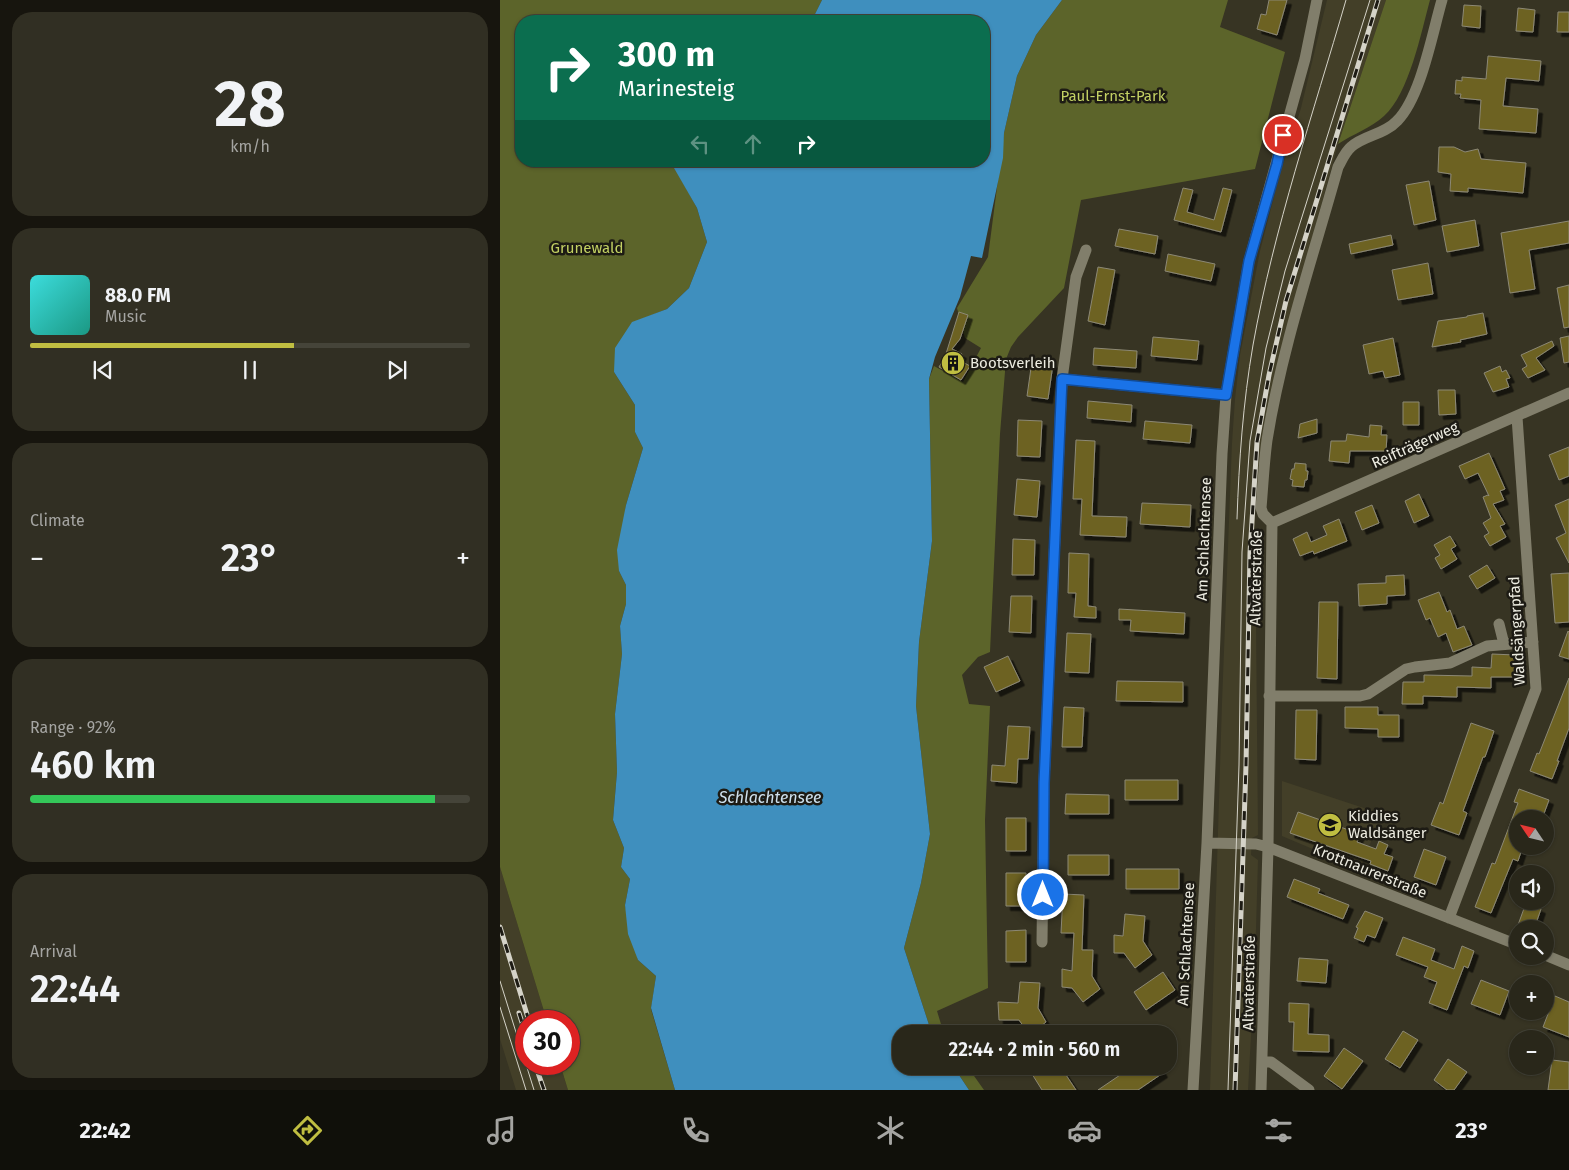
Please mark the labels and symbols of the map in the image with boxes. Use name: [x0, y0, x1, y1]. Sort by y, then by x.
park label: Paul-Ernst-Park: [1061, 87, 1166, 105]
pin: [1262, 114, 1304, 156]
park label: Grunewald: [551, 239, 623, 257]
building icon: Bootsverleih: [940, 350, 966, 376]
place label: Bootsverleih: [970, 354, 1056, 372]
street label: Reifträgerweg: [1369, 418, 1461, 472]
street label: Am Schlachtensee: [1193, 477, 1215, 601]
street label: Altvaterstraße: [1246, 530, 1266, 626]
street label: Waldsängerpfad: [1505, 576, 1529, 686]
water label: Schlachtensee: [718, 788, 821, 807]
place label: Kiddies Waldsänger: [1348, 807, 1427, 842]
north arrow: [1509, 810, 1554, 855]
school or university icon: Kiddies Waldsänger: [1317, 812, 1343, 838]
street label: Krottnaurerstraße: [1310, 840, 1430, 902]
position arrow: [1016, 868, 1068, 920]
street label: Am Schlachtensee: [1174, 882, 1198, 1006]
street label: Altvaterstraße: [1239, 935, 1259, 1031]
speed limit sign: 30: [515, 1010, 580, 1075]

